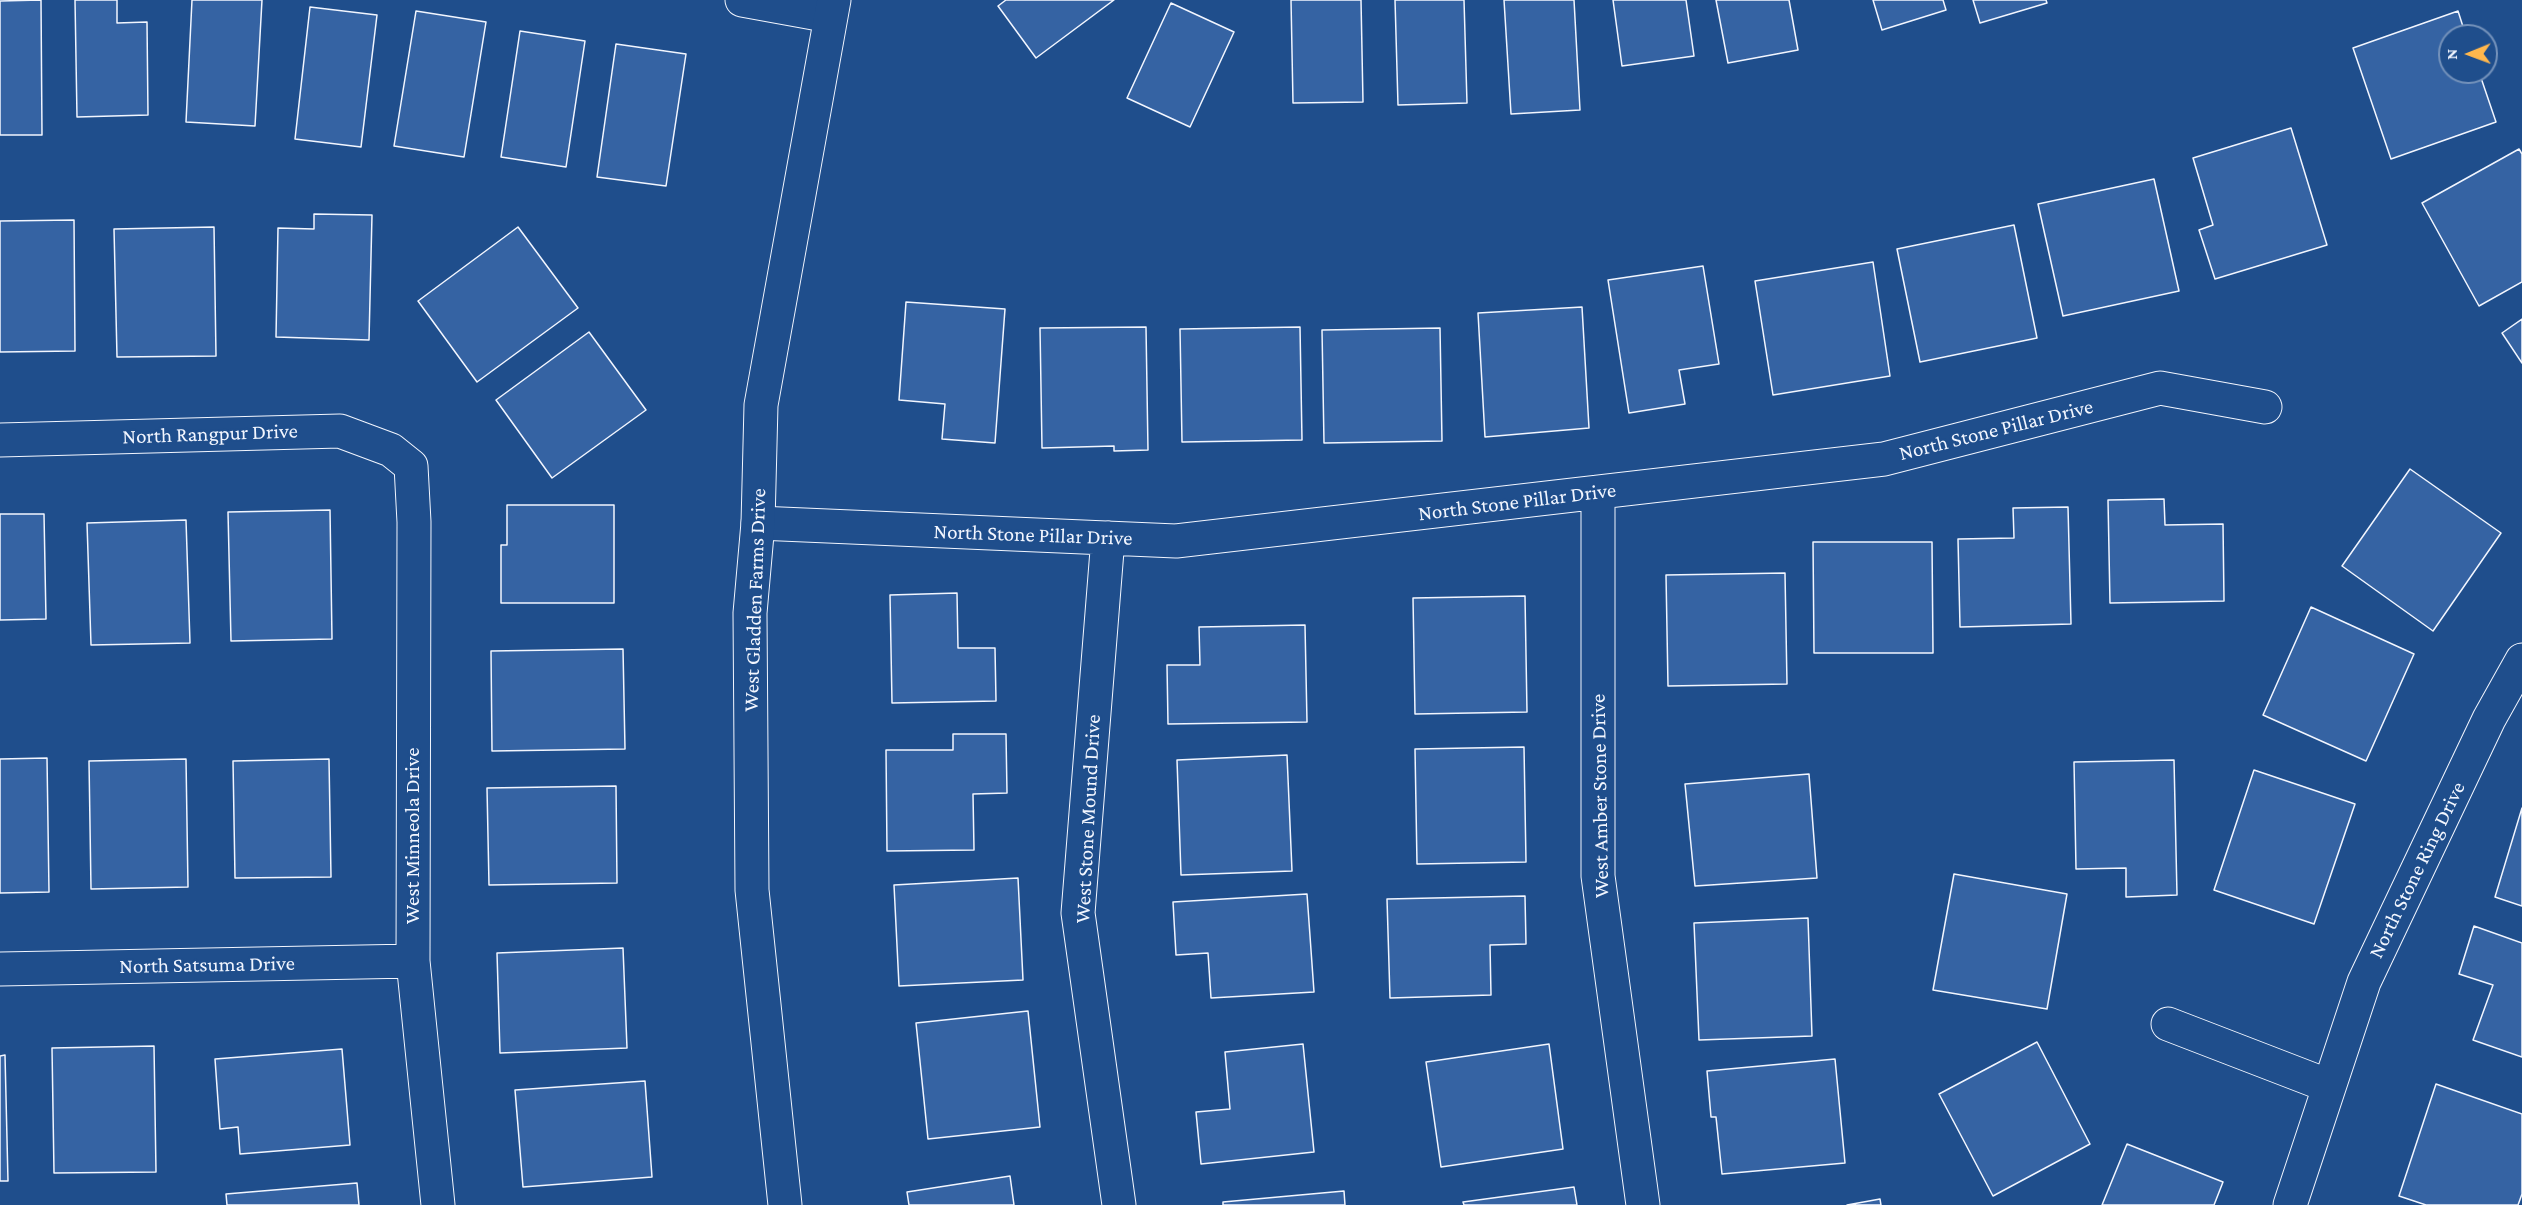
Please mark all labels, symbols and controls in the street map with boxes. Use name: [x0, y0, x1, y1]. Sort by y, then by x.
north arrow: [2438, 24, 2498, 84]
text: N: [2443, 49, 2460, 60]
street label: North Stone Pillar Drive: [1896, 394, 2096, 466]
street label: North Rangpur Drive: [122, 418, 298, 450]
street label: North Stone Pillar Drive: [1417, 477, 1617, 527]
street label: West Gladden Farms Drive: [739, 488, 771, 712]
street label: North Stone Pillar Drive: [933, 519, 1133, 551]
street label: West Amber Stone Drive: [1586, 694, 1614, 898]
street label: West Stone Mound Drive: [1070, 714, 1106, 924]
street label: West Minneola Drive: [400, 748, 426, 924]
street label: North Stone Ring Drive: [2363, 778, 2471, 962]
street label: North Satsuma Drive: [119, 951, 295, 979]

